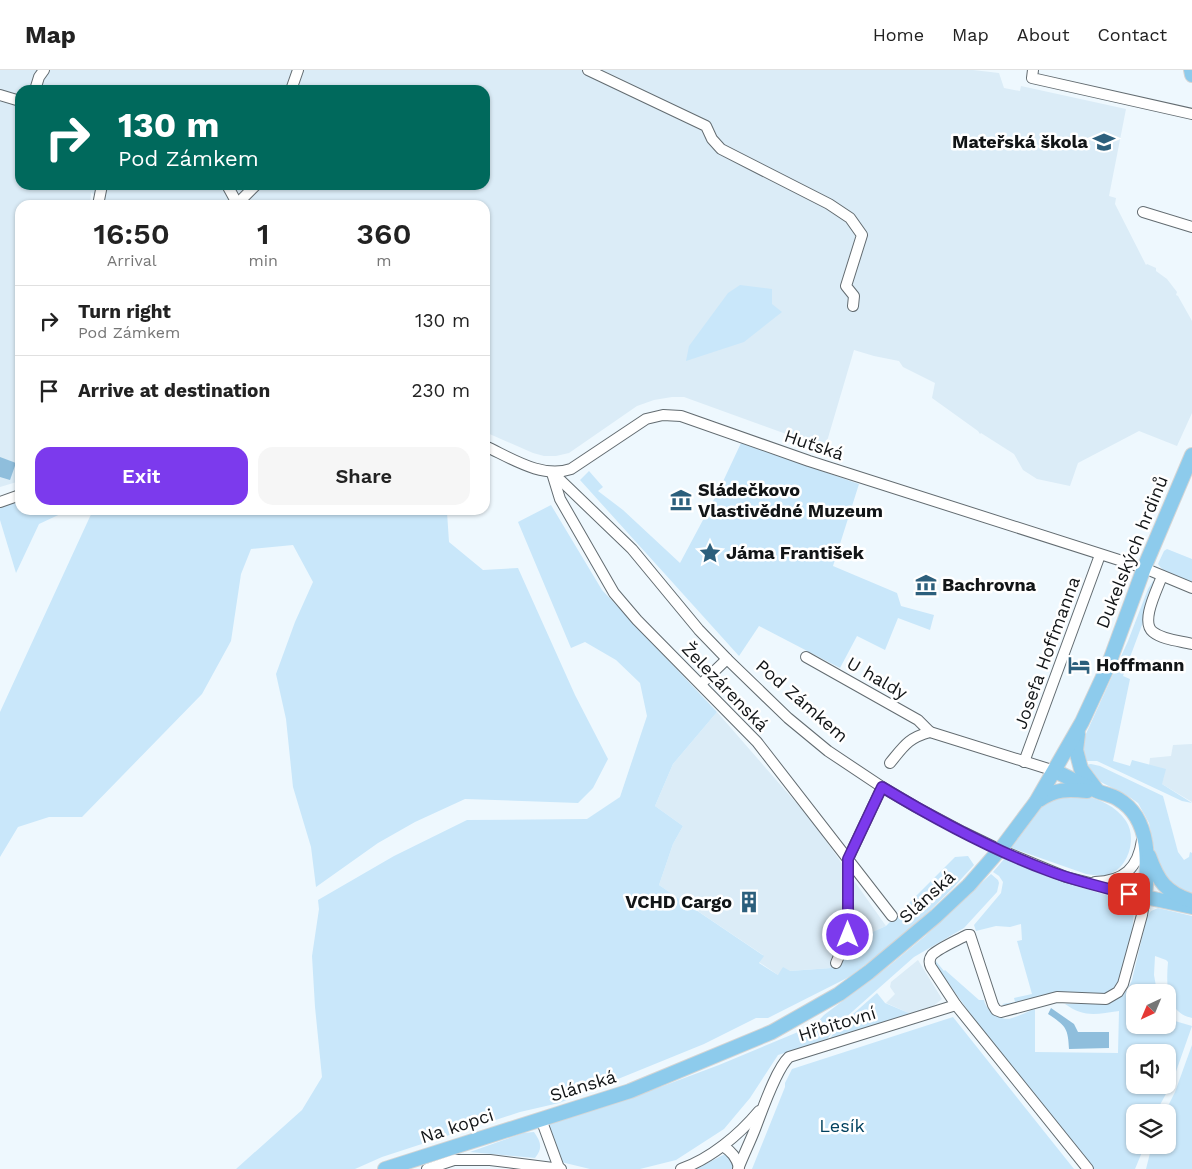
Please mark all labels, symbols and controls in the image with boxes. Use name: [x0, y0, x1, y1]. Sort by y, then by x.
text: Map: [25, 21, 76, 49]
text: Home: [873, 24, 924, 45]
text: Map: [952, 24, 989, 45]
text: About: [1017, 24, 1069, 45]
text: Contact: [1097, 24, 1167, 45]
text: 130 m: [118, 104, 219, 146]
icon: right: [35, 105, 100, 170]
school or university icon: Mateřská škola: [1091, 129, 1117, 155]
place label: Mateřská škola: [952, 131, 1089, 152]
text: Pod Zámkem: [118, 146, 259, 171]
text: 16:50: [94, 216, 170, 251]
text: 1: [257, 216, 269, 251]
text: 360: [356, 216, 411, 251]
text: Arrival: [107, 251, 157, 270]
text: min: [248, 251, 278, 270]
text: m: [376, 251, 392, 270]
text: Turn right: [78, 300, 171, 323]
icon: right: [35, 307, 63, 335]
text: 130 m: [415, 309, 470, 332]
text: Pod Zámkem: [78, 323, 180, 342]
icon: arrive: [35, 377, 63, 405]
text: Arrive at destination: [78, 379, 270, 402]
text: 230 m: [411, 379, 470, 402]
street label: Huťská: [782, 425, 847, 464]
button: Exit: [35, 447, 248, 505]
button: Share: [258, 447, 470, 505]
street label: Dukelských hrdinů: [1091, 472, 1172, 631]
place label: Sládečkovo Vlastivědné Muzeum: [698, 479, 883, 521]
museum icon: Sládečkovo Vlastivědné Muzeum: [668, 487, 694, 513]
place icon: Jáma František: [697, 540, 723, 566]
place label: Jáma František: [726, 542, 865, 563]
museum icon: Bachrovna: [913, 572, 939, 598]
place label: Bachrovna: [942, 574, 1037, 595]
street label: Josefa Hoffmanna: [1009, 574, 1084, 732]
street label: Železárenská: [678, 638, 773, 735]
street label: U haldy: [843, 652, 912, 704]
hotel icon: Hoffmann: [1066, 652, 1092, 678]
place label: Hoffmann: [1096, 654, 1184, 675]
street label: Pod Zámkem: [752, 655, 853, 746]
street label: Slánská: [894, 866, 959, 927]
pin: [1108, 873, 1150, 915]
icon: arrive: [1115, 880, 1143, 908]
building icon: VCHD Cargo: [736, 889, 762, 915]
place label: VCHD Cargo: [625, 891, 732, 912]
position arrow: [821, 908, 873, 960]
north arrow: [1126, 984, 1176, 1034]
map controls: [1126, 984, 1176, 1154]
street label: Hřbitovní: [795, 1002, 878, 1045]
button: sound: [1126, 1044, 1176, 1094]
street label: Slánská: [547, 1066, 618, 1106]
street label: Na kopci: [418, 1104, 496, 1147]
button: layers: [1126, 1104, 1176, 1154]
park label: Lesík: [819, 1115, 865, 1136]

